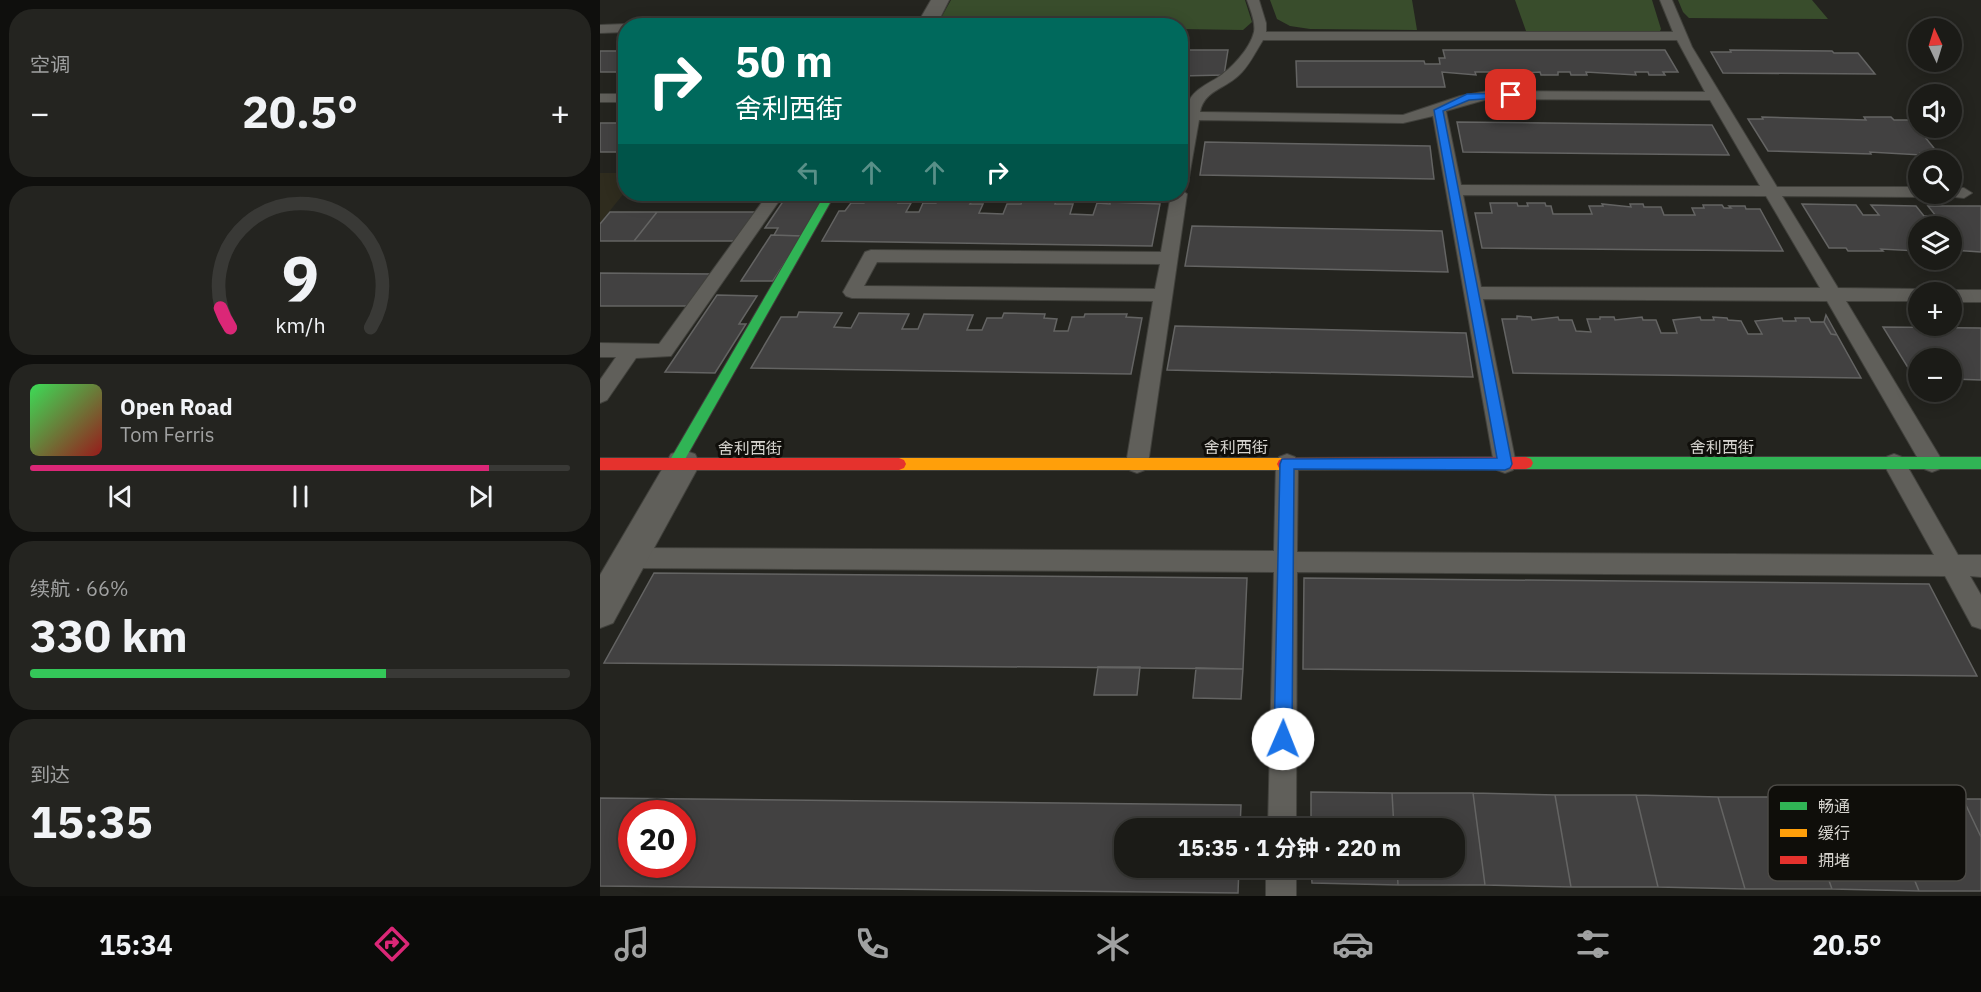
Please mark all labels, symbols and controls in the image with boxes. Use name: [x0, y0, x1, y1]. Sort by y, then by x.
north arrow: [1908, 18, 1962, 72]
map controls: [1908, 18, 1962, 402]
text: 50 m: [735, 34, 833, 89]
icon: right: [636, 42, 714, 120]
text: 空调: [30, 51, 70, 78]
pin: [1485, 69, 1536, 120]
icon: arrive: [1494, 78, 1527, 111]
text: 20.5°: [242, 82, 358, 140]
button: sound: [1908, 84, 1962, 138]
text: 舍利西街: [735, 90, 843, 125]
text: −: [30, 91, 50, 134]
text: +: [550, 91, 570, 134]
button: search: [1908, 150, 1962, 204]
icon: left: [792, 156, 825, 189]
icon: ahead: [855, 156, 888, 189]
icon: ahead: [918, 156, 951, 189]
icon: right: [981, 156, 1014, 189]
button: layers: [1908, 216, 1962, 270]
text: 9: [281, 238, 319, 319]
button: +: [1908, 282, 1962, 336]
text: km/h: [275, 311, 325, 339]
button: −: [1908, 348, 1962, 402]
text: Open Road: [120, 392, 233, 421]
text: Tom Ferris: [120, 421, 215, 448]
street label: 舍利西街: [1204, 437, 1268, 457]
street label: 舍利西街: [1690, 437, 1754, 457]
street label: 舍利西街: [718, 438, 782, 458]
icon: previous: [104, 480, 137, 513]
icon: pause: [284, 480, 317, 513]
icon: next: [464, 480, 497, 513]
text: 续航 · 66%: [30, 575, 129, 602]
text: 330 km: [30, 606, 188, 664]
position arrow: [1251, 707, 1315, 771]
text: 到达: [30, 761, 70, 788]
legend: [1768, 785, 1966, 881]
text: 15:35: [30, 792, 153, 850]
text: 畅通: [1818, 796, 1850, 816]
speed limit sign: 20: [618, 800, 696, 878]
text: 缓行: [1818, 823, 1850, 843]
text: 15:35 · 1 分钟 · 220 m: [1178, 833, 1401, 862]
text: 拥堵: [1818, 850, 1850, 870]
icon: directions: [371, 923, 413, 965]
icon: music: [611, 923, 653, 965]
icon: phone: [851, 923, 893, 965]
icon: climate: [1092, 923, 1134, 965]
icon: car: [1332, 923, 1374, 965]
icon: filters: [1572, 923, 1614, 965]
text: 15:34: [99, 927, 173, 962]
text: 20.5°: [1812, 927, 1882, 962]

